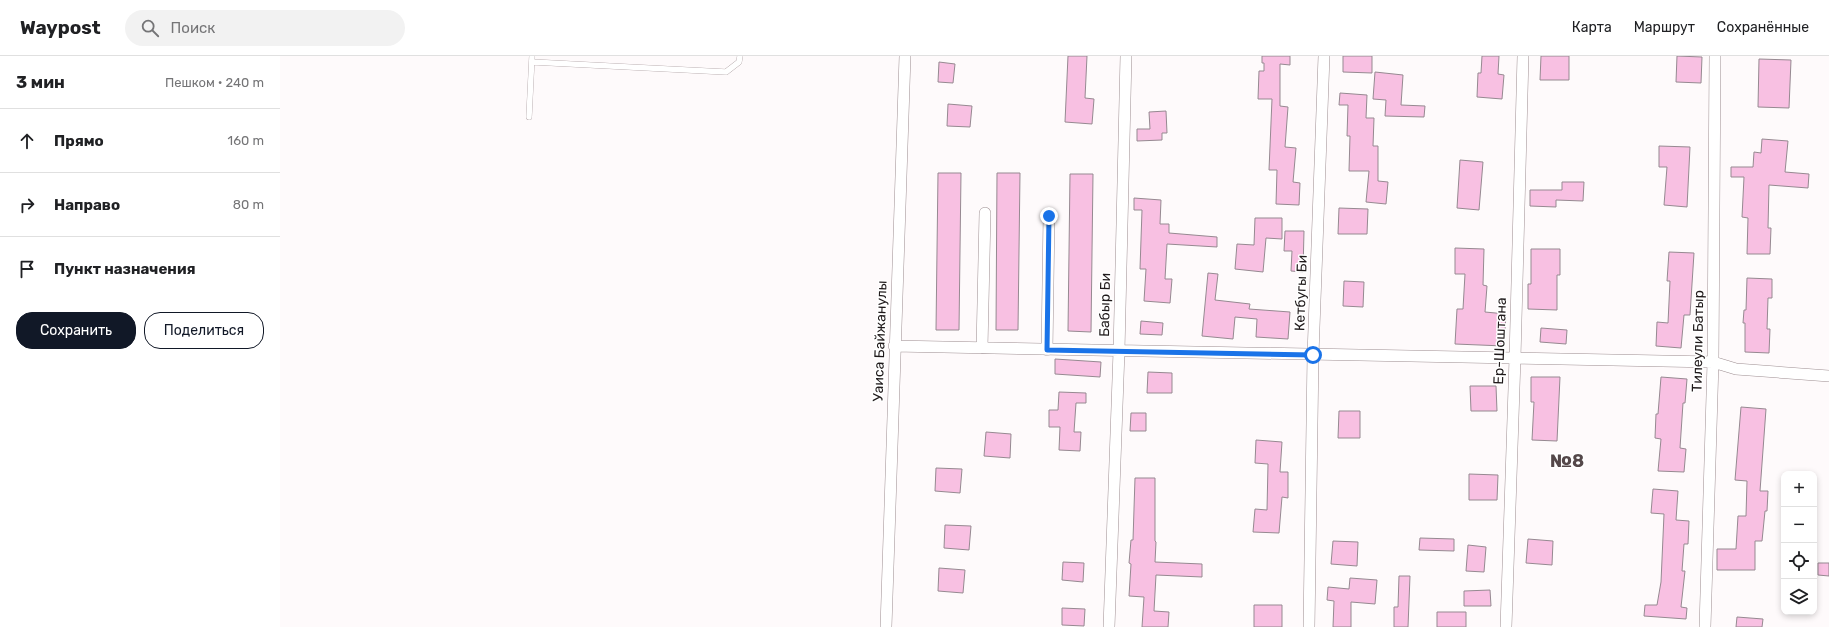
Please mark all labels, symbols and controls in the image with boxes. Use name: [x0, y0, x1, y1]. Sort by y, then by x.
search box: [125, 10, 405, 46]
text: Waypost: [20, 16, 101, 39]
icon: search: [139, 17, 161, 39]
text: Поиск: [171, 19, 215, 37]
text: Карта: [1572, 19, 1612, 36]
text: Маршрут: [1634, 19, 1695, 36]
text: Сохранённые: [1717, 19, 1809, 36]
text: 3 мин: [16, 72, 65, 92]
text: Пешком · 240 m: [165, 75, 264, 90]
icon: ahead: [16, 130, 38, 152]
text: Прямо: [54, 132, 104, 150]
text: 160 m: [228, 133, 264, 148]
icon: right: [16, 194, 38, 216]
text: Направо: [54, 196, 120, 214]
text: 80 m: [233, 197, 264, 212]
route end: [1040, 207, 1058, 225]
street label: Кетбугы Би: [1291, 255, 1311, 331]
icon: arrive: [16, 258, 38, 280]
text: Пункт назначения: [54, 260, 196, 278]
street label: Бабыр Би: [1096, 273, 1114, 337]
street label: Уаиса Байжанулы: [869, 280, 891, 402]
street label: Тилеули Батыр: [1689, 290, 1707, 392]
street label: Ер-Шоштана: [1490, 297, 1510, 385]
button: Сохранить: [16, 312, 136, 349]
button: Поделиться: [144, 312, 264, 349]
route start: [1304, 346, 1322, 364]
district label: №8: [1550, 450, 1584, 472]
map controls: [1781, 471, 1817, 615]
button: +: [1781, 471, 1817, 507]
button: −: [1781, 507, 1817, 543]
button: locate: [1781, 543, 1817, 579]
button: layers: [1781, 579, 1817, 615]

